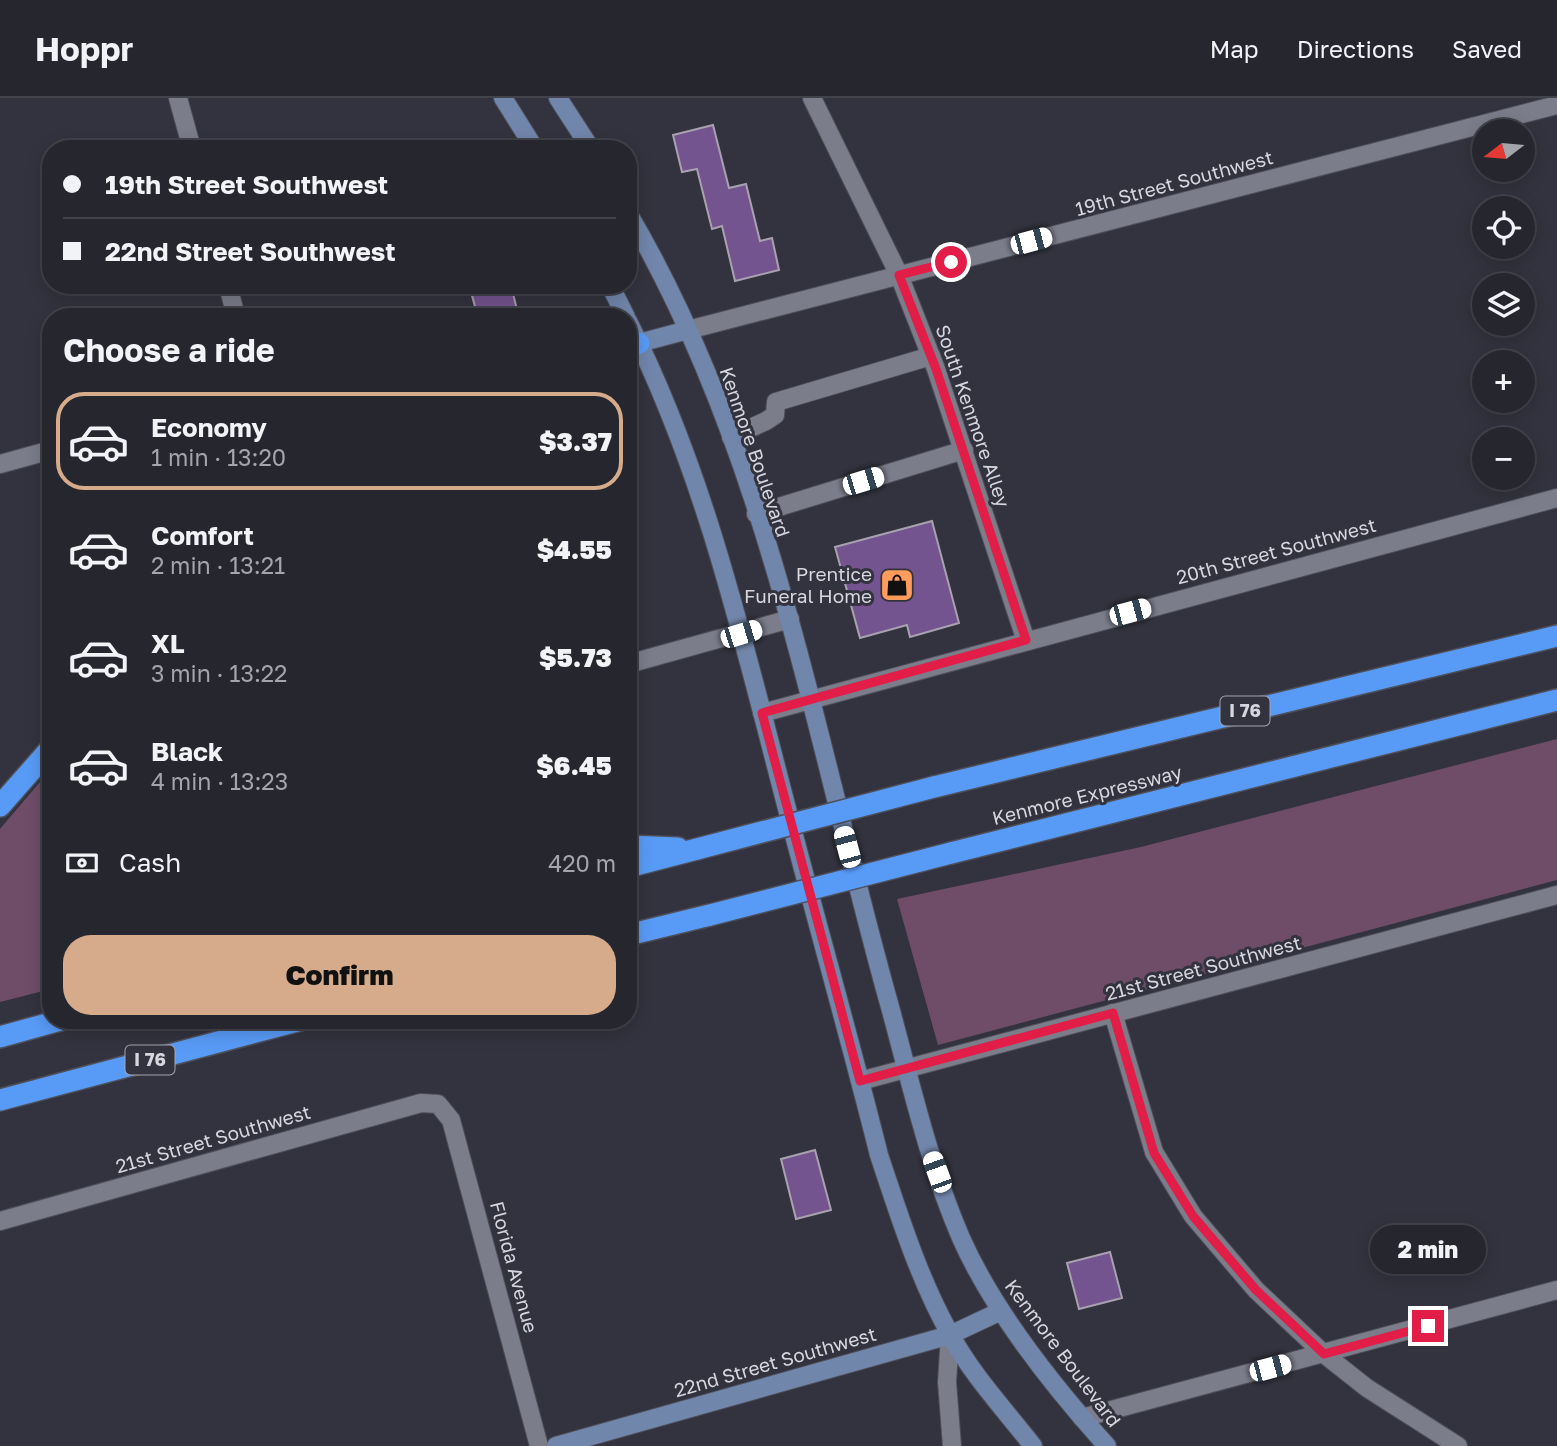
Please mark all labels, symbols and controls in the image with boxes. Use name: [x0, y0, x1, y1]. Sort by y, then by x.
text: Hoppr: [35, 29, 133, 68]
text: Map: [1210, 34, 1259, 63]
text: Directions: [1297, 34, 1414, 63]
text: Saved: [1452, 34, 1522, 63]
north arrow: [1472, 119, 1535, 182]
map controls: [1472, 119, 1535, 490]
street label: 19th Street Southwest: [1072, 145, 1275, 220]
text: 19th Street Southwest: [105, 169, 388, 200]
button: locate: [1472, 196, 1535, 259]
car: [1008, 225, 1055, 257]
text: 22nd Street Southwest: [105, 236, 396, 267]
route start: [935, 246, 967, 278]
button: layers: [1472, 273, 1535, 336]
street label: South Kenmore Alley: [931, 322, 1016, 510]
text: Choose a ride: [63, 331, 275, 369]
button: +: [1472, 350, 1535, 413]
street label: Kenmore Boulevard: [716, 364, 795, 540]
icon: car: [67, 410, 130, 473]
text: Economy: [151, 412, 267, 443]
text: $3.37: [539, 426, 612, 457]
button: −: [1472, 427, 1535, 490]
text: 1 min · 13:20: [151, 443, 286, 471]
car: [840, 465, 887, 497]
street label: 20th Street Southwest: [1173, 513, 1378, 588]
icon: car: [67, 518, 130, 581]
text: Comfort: [151, 520, 254, 551]
text: $4.55: [537, 534, 612, 565]
text: 2 min · 13:21: [151, 551, 285, 579]
place label: Prentice Funeral Home: [744, 562, 872, 607]
shop icon: Prentice Funeral Home: [878, 566, 916, 604]
car: [1107, 596, 1154, 628]
car: [718, 618, 765, 650]
icon: car: [67, 626, 130, 689]
text: XL: [151, 628, 185, 659]
text: $5.73: [539, 642, 612, 673]
text: 3 min · 13:22: [151, 659, 287, 687]
road number: I 76: [1220, 696, 1270, 726]
icon: car: [67, 734, 130, 797]
text: Black: [151, 736, 223, 767]
text: $6.45: [536, 750, 612, 781]
street label: Kenmore Expressway: [990, 760, 1184, 829]
text: 4 min · 13:23: [151, 767, 288, 795]
car: [832, 824, 863, 870]
icon: cash: [63, 844, 101, 882]
text: Cash: [119, 847, 181, 878]
text: 420 m: [548, 849, 616, 877]
street label: 21st Street Southwest: [1102, 930, 1303, 1005]
button: Confirm: [63, 935, 616, 1015]
road number: I 76: [125, 1045, 174, 1074]
street label: 21st Street Southwest: [113, 1100, 313, 1177]
car: [920, 1149, 955, 1195]
street label: Florida Avenue: [486, 1199, 543, 1335]
callout: 2 min: [1370, 1224, 1486, 1274]
text: 2 min: [1398, 1235, 1458, 1263]
street label: Kenmore Boulevard: [1000, 1274, 1126, 1431]
route end: [1412, 1310, 1444, 1342]
street label: 22nd Street Southwest: [671, 1322, 879, 1401]
car: [1247, 1352, 1294, 1384]

